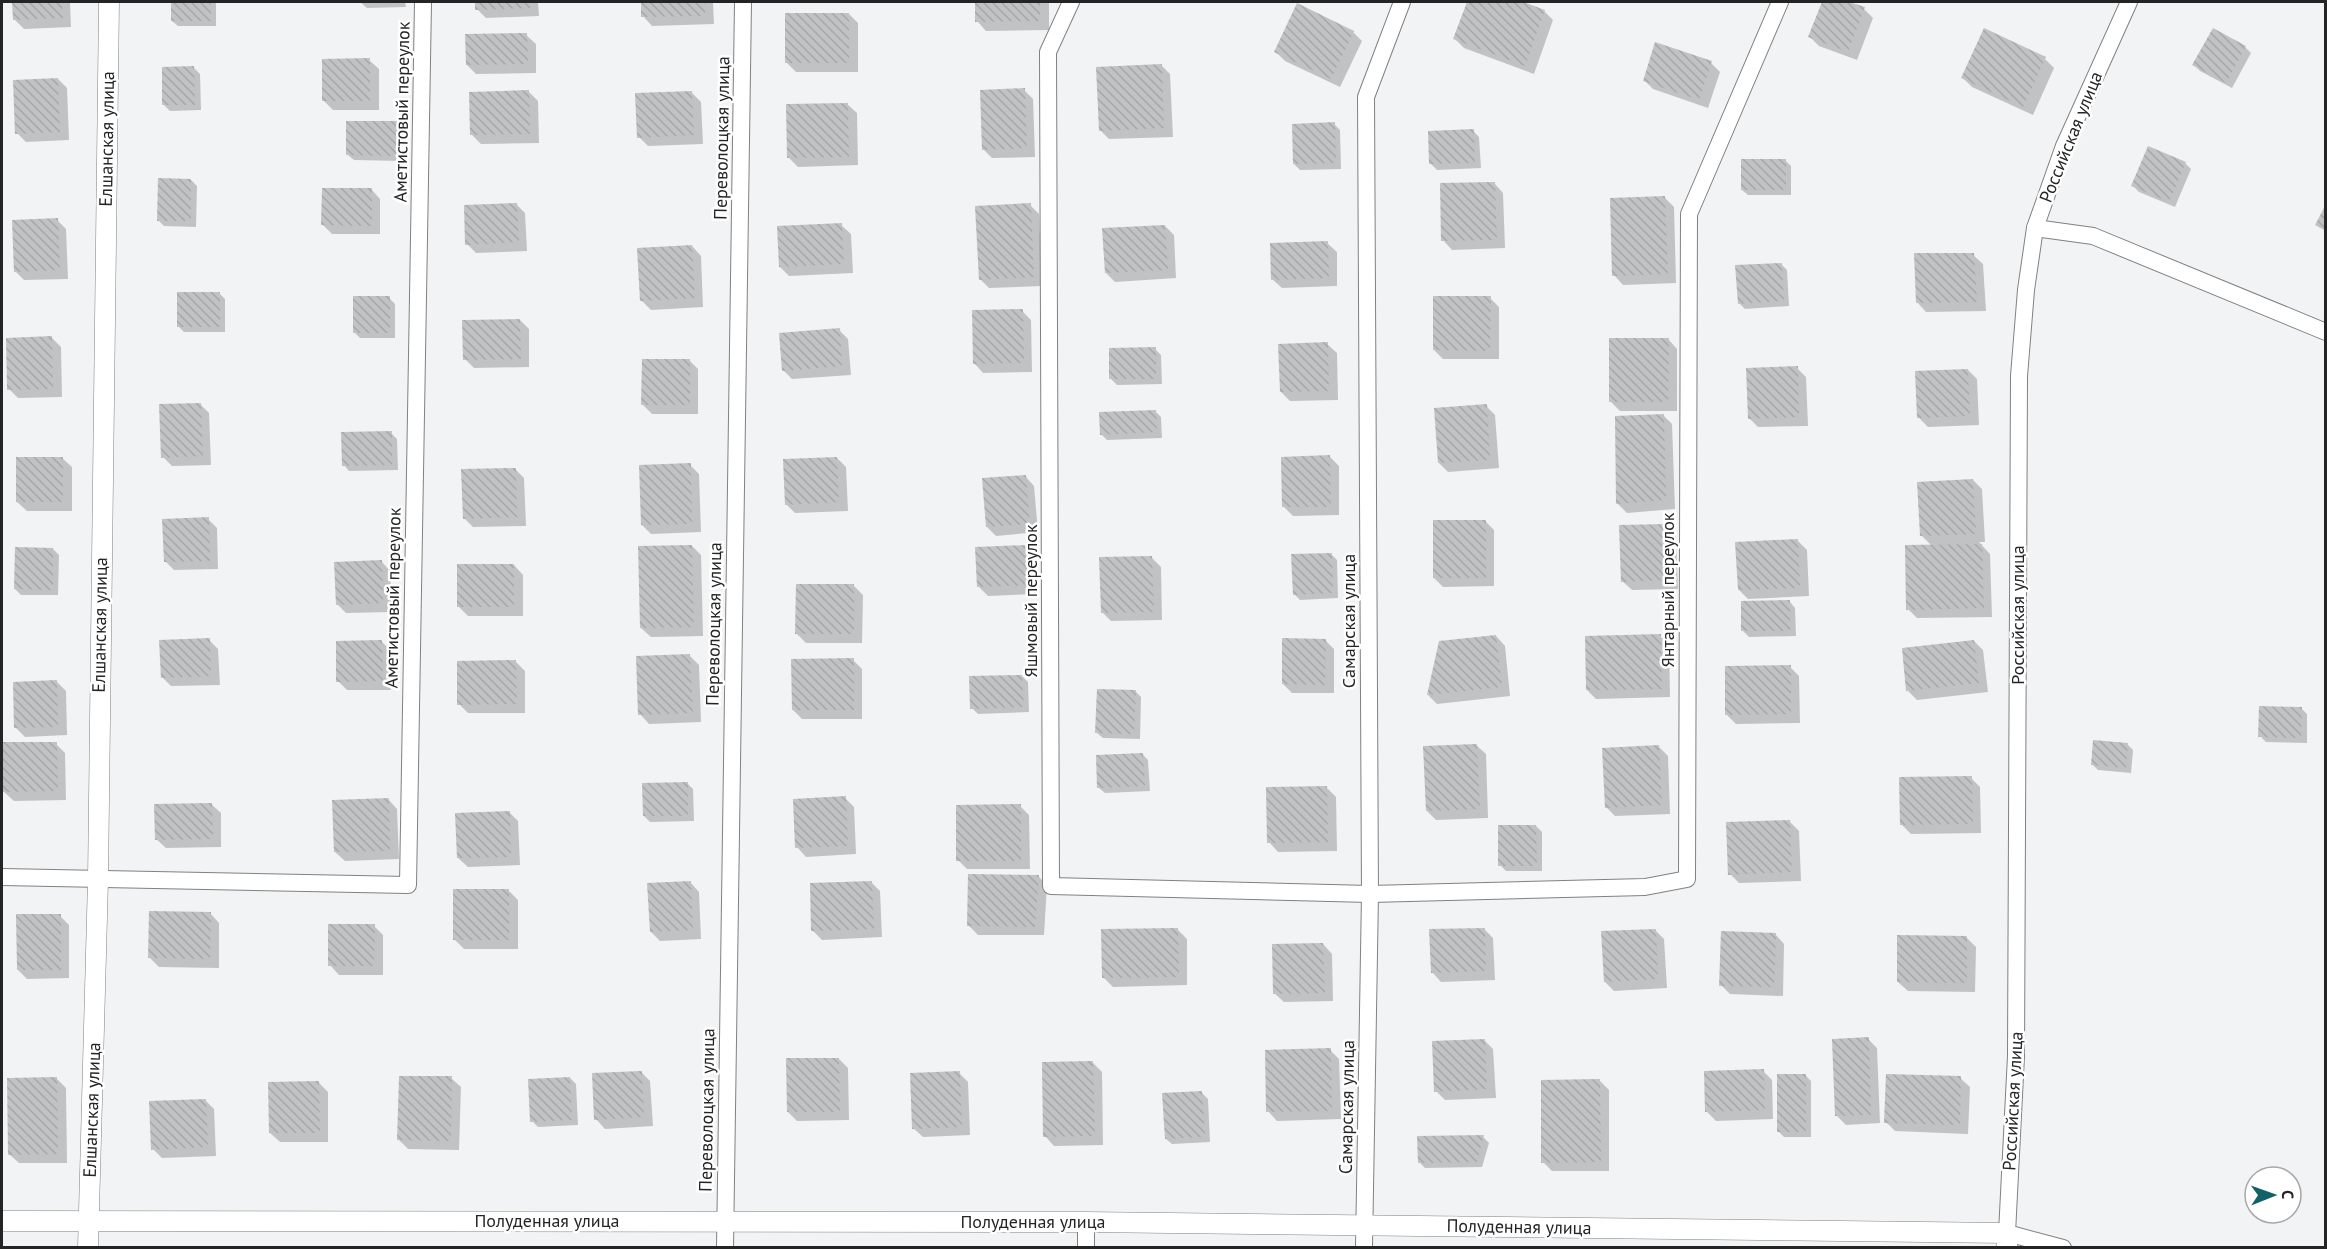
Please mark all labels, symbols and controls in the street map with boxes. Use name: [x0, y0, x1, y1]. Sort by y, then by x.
street label: Аметистовый переулок: [388, 21, 415, 203]
street label: Переволоцкая улица: [709, 56, 734, 220]
street label: Российская улица: [2034, 68, 2107, 206]
street label: Елшанская улица: [94, 71, 119, 207]
street label: Аметистовый переулок: [379, 507, 406, 689]
street label: Янтарный переулок: [1656, 512, 1679, 667]
street label: Яшмовый переулок: [1019, 524, 1042, 678]
street label: Переволоцкая улица: [701, 542, 726, 706]
street label: Российская улица: [2006, 545, 2029, 685]
street label: Самарская улица: [1337, 554, 1360, 688]
street label: Елшанская улица: [87, 557, 112, 693]
street label: Переволоцкая улица: [694, 1028, 719, 1192]
street label: Российская улица: [1997, 1031, 2028, 1171]
street label: Самарская улица: [1334, 1040, 1359, 1174]
street label: Елшанская улица: [78, 1042, 105, 1178]
north arrow: [2243, 1165, 2303, 1225]
text: С: [2278, 1190, 2298, 1199]
street label: Полуденная улица: [474, 1209, 620, 1232]
street label: Полуденная улица: [960, 1210, 1106, 1233]
street label: Полуденная улица: [1446, 1214, 1592, 1239]

